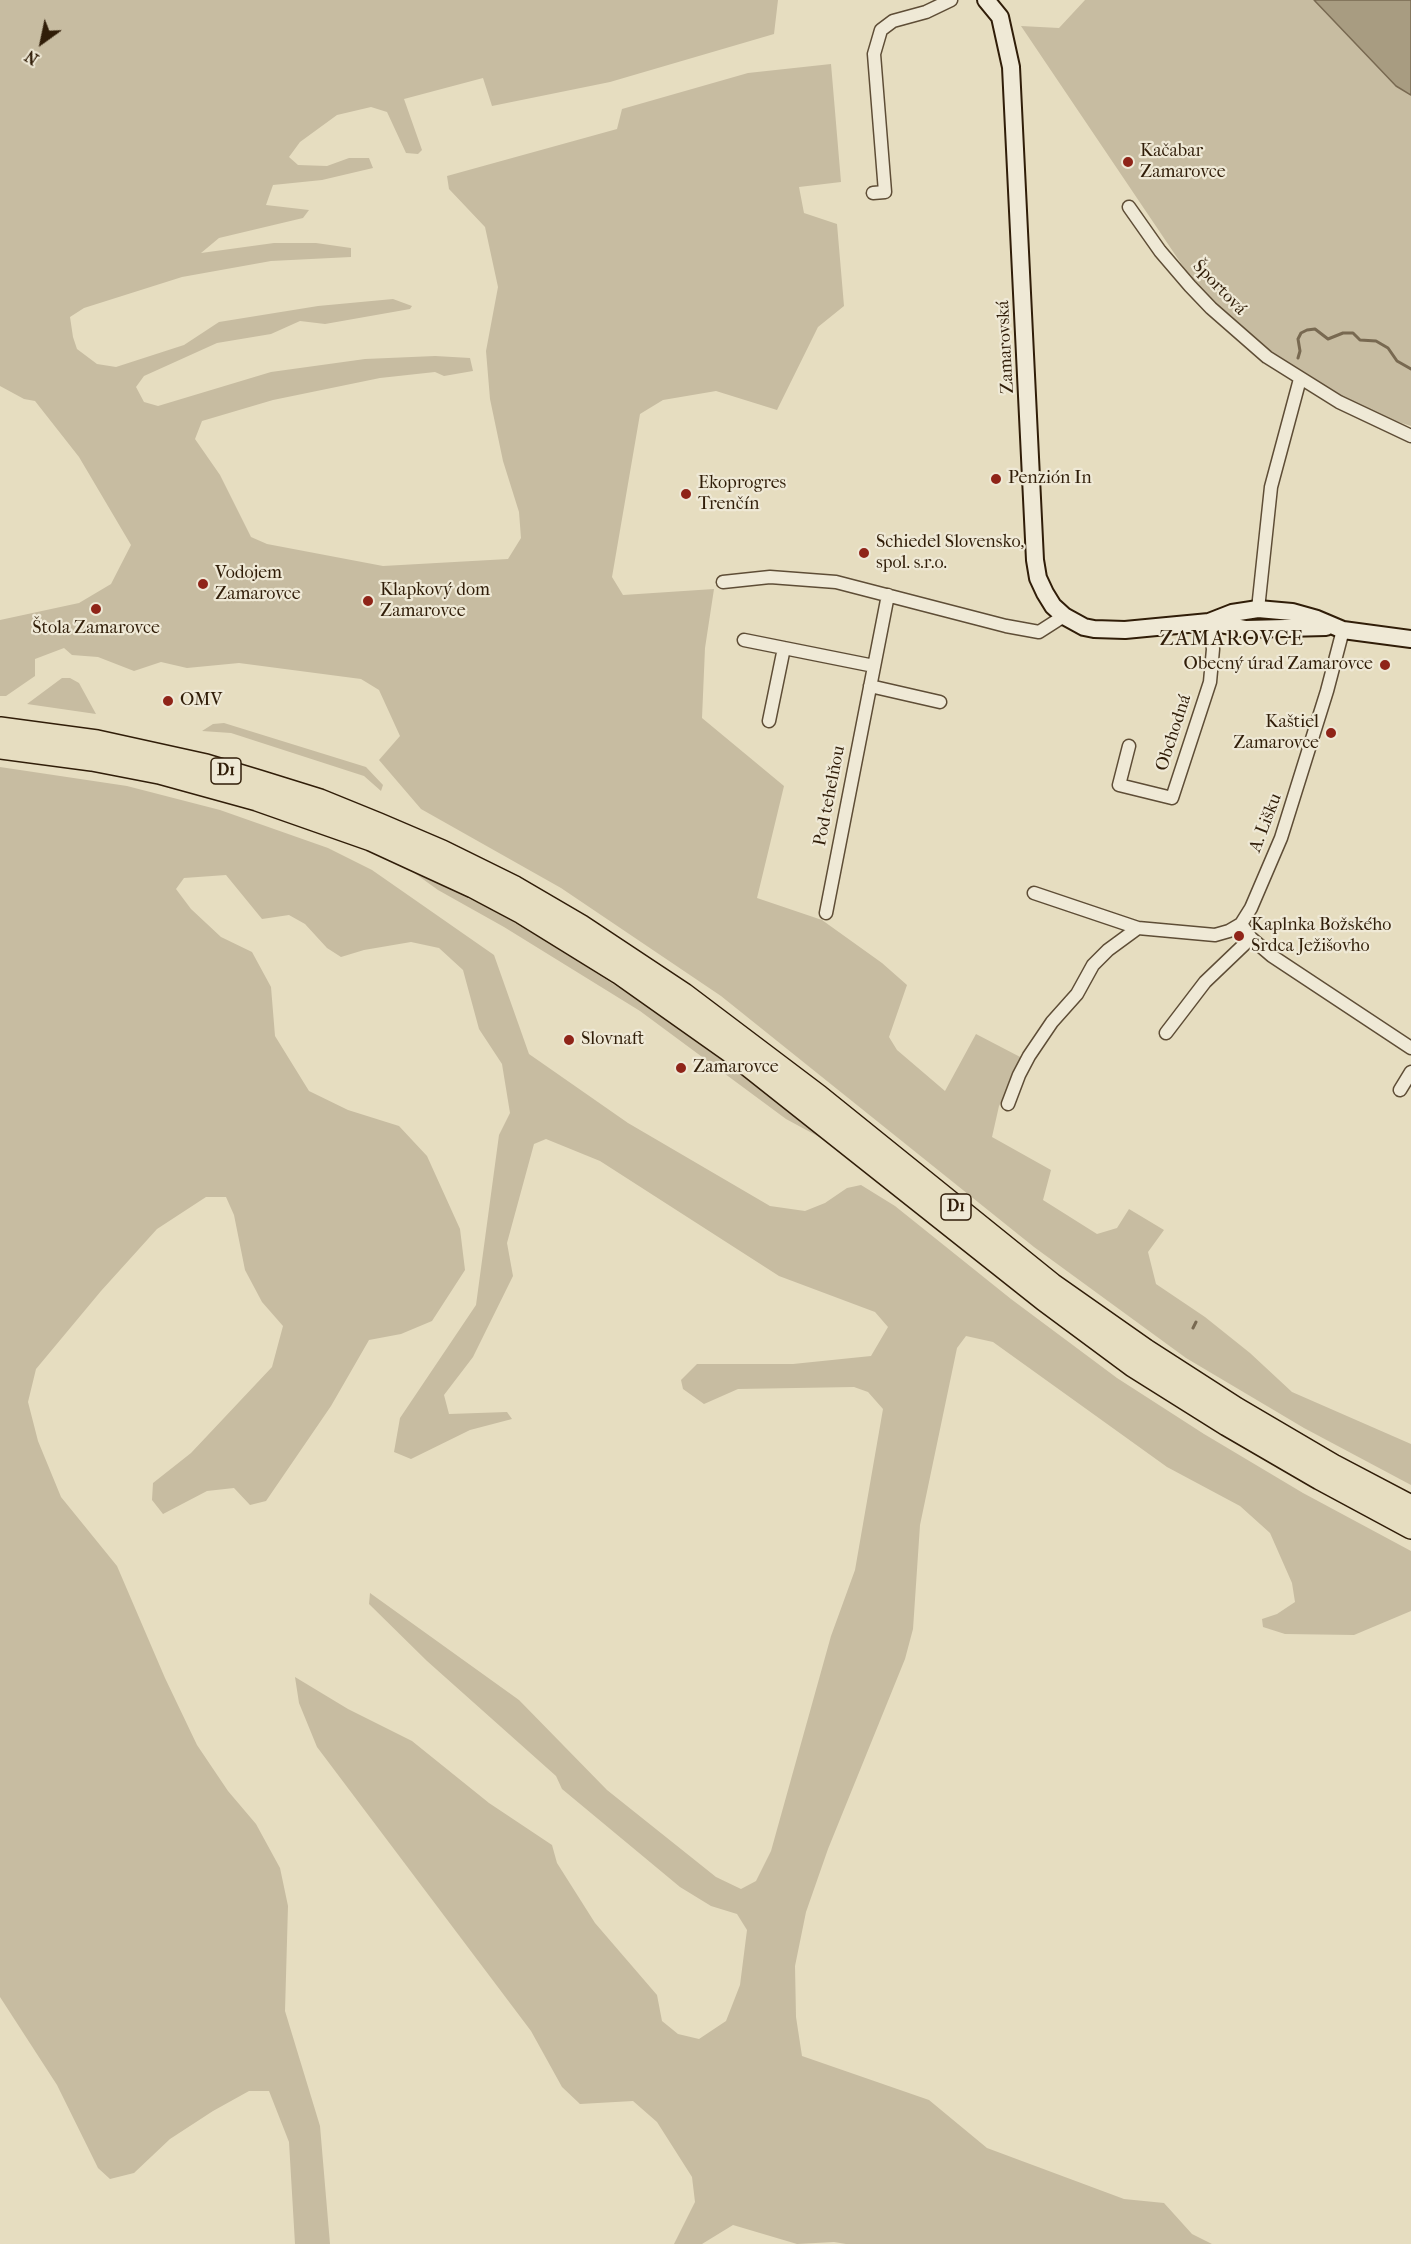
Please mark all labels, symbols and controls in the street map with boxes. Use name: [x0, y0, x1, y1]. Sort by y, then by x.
north arrow: [12, 12, 72, 72]
text: N: [22, 46, 42, 69]
place label: Kačabar Zamarovce: [1140, 141, 1226, 184]
marker: Kačabar Zamarovce: [1121, 155, 1135, 169]
street label: Športová: [1188, 256, 1250, 320]
street label: Zamarovská: [993, 300, 1019, 394]
place label: Penzión In: [1008, 468, 1092, 490]
marker: Penzión In: [989, 472, 1003, 486]
place label: Ekoprogres Trenčín: [698, 473, 786, 516]
marker: Ekoprogres Trenčín: [679, 487, 693, 501]
place label: Schiedel Slovensko, spol. s.r.o.: [876, 532, 1024, 574]
marker: Schiedel Slovensko, spol. s.r.o.: [857, 546, 871, 560]
place label: Vodojem Zamarovce: [215, 563, 301, 606]
marker: Vodojem Zamarovce: [196, 577, 210, 591]
place label: Klapkový dom Zamarovce: [380, 580, 490, 622]
marker: Klapkový dom Zamarovce: [361, 594, 375, 608]
marker: Štola Zamarovce: [89, 602, 103, 616]
place label: Štola Zamarovce: [32, 618, 160, 640]
district label: ZAMAROVCE: [1159, 627, 1305, 653]
place label: Obecný úrad Zamarovce: [1184, 654, 1373, 676]
marker: Obecný úrad Zamarovce: [1378, 658, 1392, 672]
place label: OMV: [180, 690, 222, 712]
street label: Obchodná: [1151, 692, 1197, 774]
marker: OMV: [161, 694, 175, 708]
place label: Kaštiel Zamarovce: [1233, 712, 1319, 754]
marker: Kaštiel Zamarovce: [1324, 726, 1338, 740]
street label: Pod tehelňou: [810, 744, 850, 848]
road number: D1: [211, 758, 241, 784]
street label: A. Lišku: [1245, 790, 1287, 856]
place label: Kaplnka Božského Srdca Ježišovho: [1251, 915, 1391, 958]
marker: Kaplnka Božského Srdca Ježišovho: [1232, 929, 1246, 943]
place label: Slovnaft: [581, 1029, 644, 1051]
marker: Slovnaft: [562, 1033, 576, 1047]
place label: Zamarovce: [693, 1057, 779, 1079]
marker: Zamarovce: [674, 1061, 688, 1075]
road number: D1: [941, 1194, 971, 1220]

